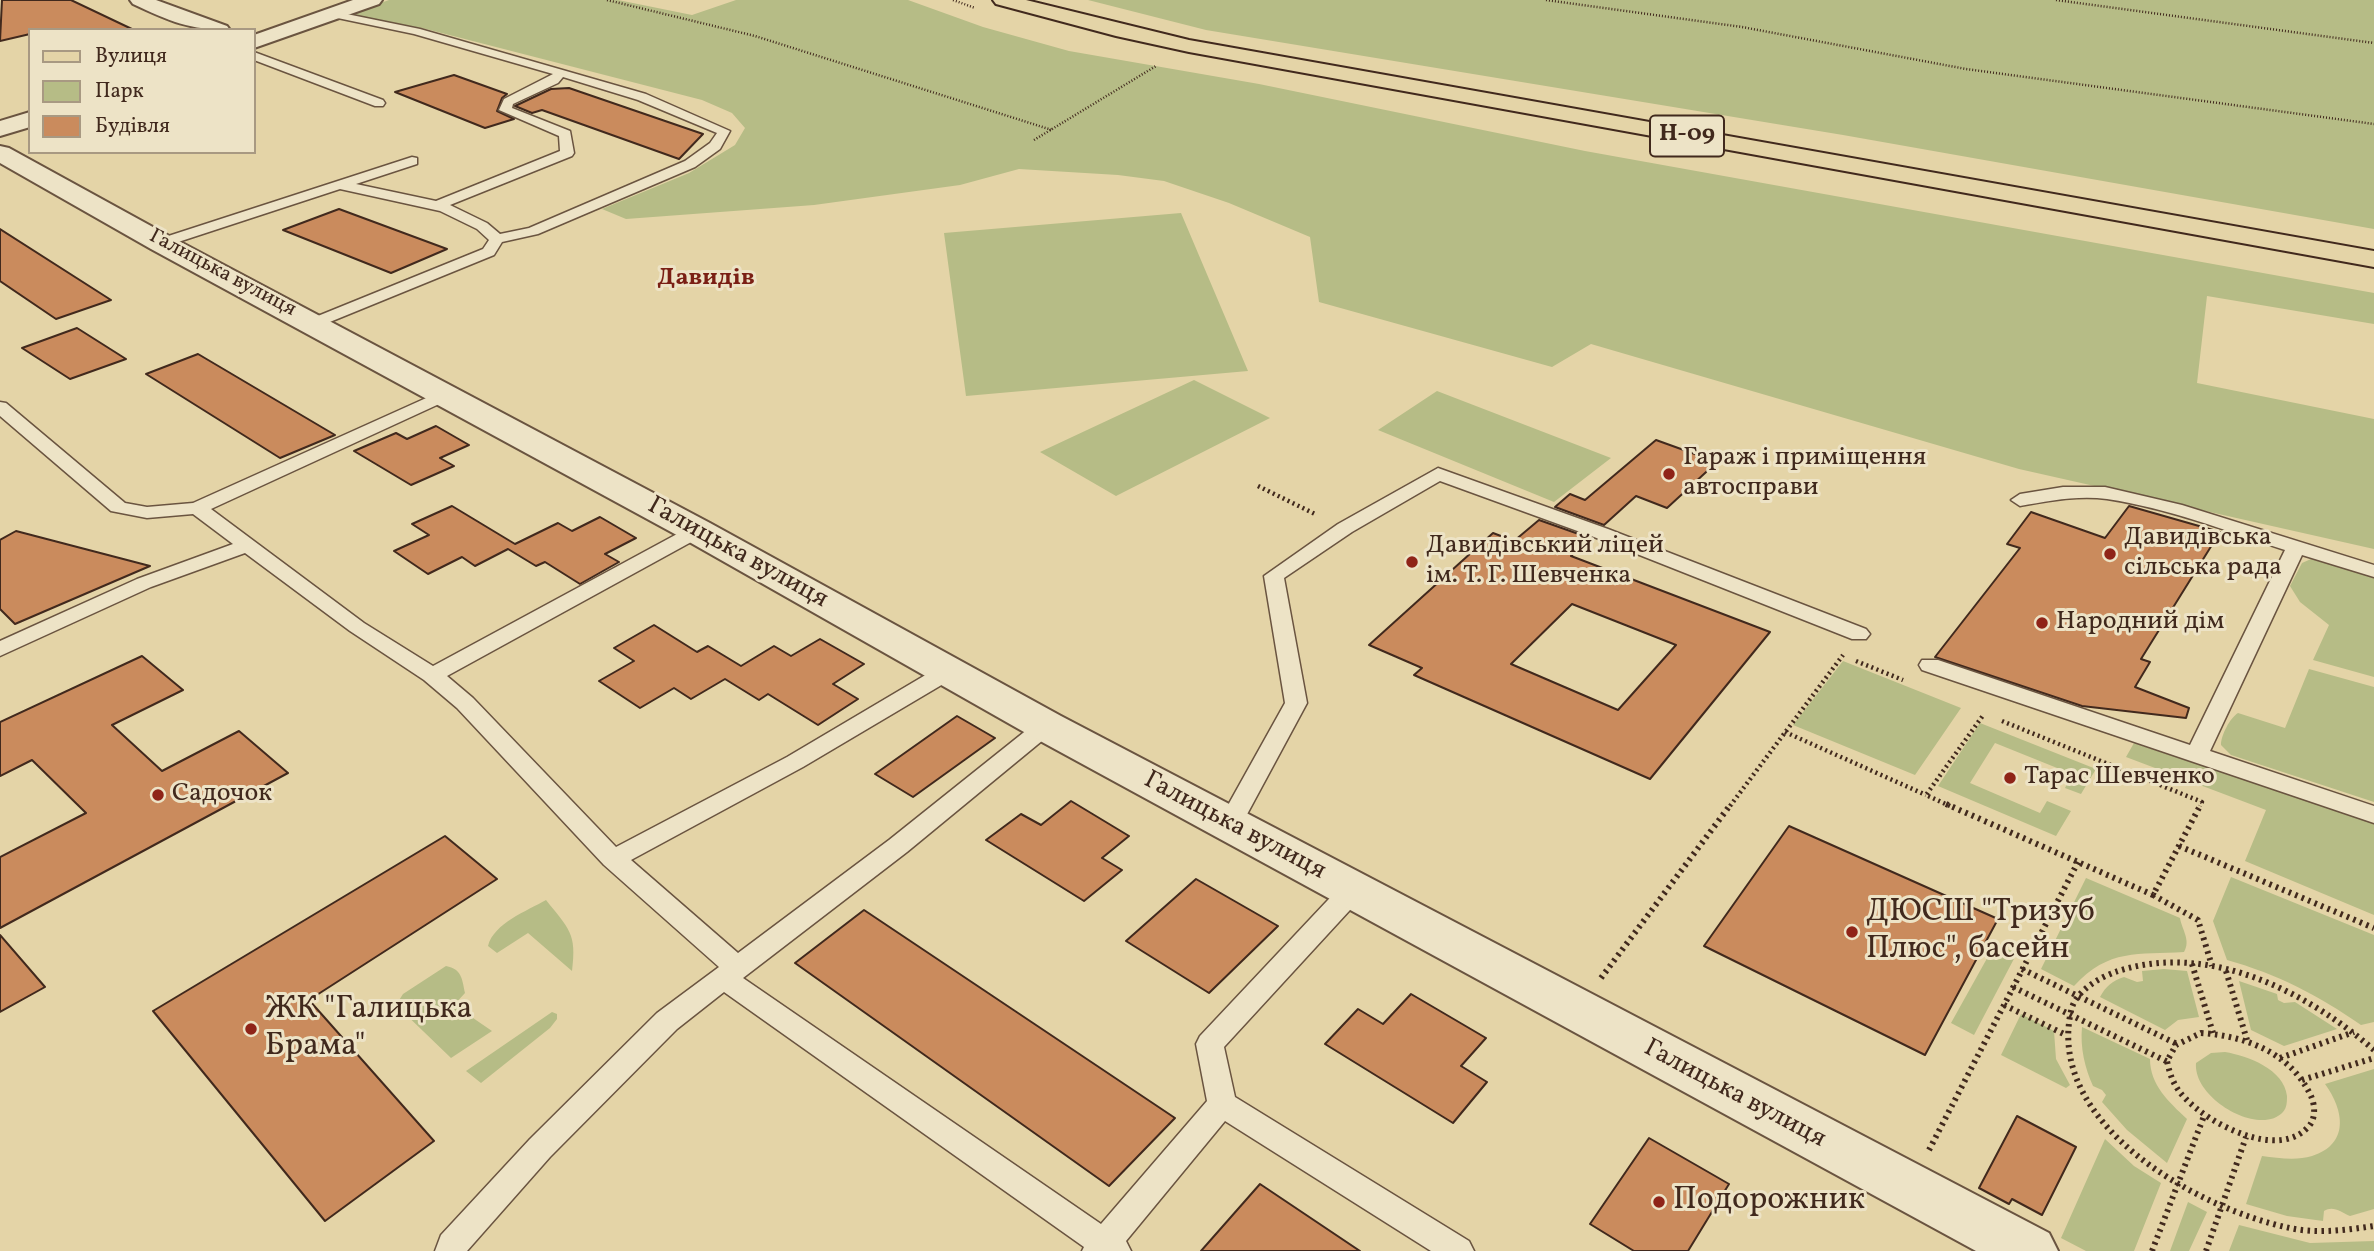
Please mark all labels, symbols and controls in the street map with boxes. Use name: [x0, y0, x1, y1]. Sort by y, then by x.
legend: [28, 28, 256, 154]
text: Вулиця: [95, 42, 167, 71]
text: Парк: [95, 77, 144, 106]
text: Будівля: [95, 112, 170, 141]
road number: Н-09: [1650, 116, 1724, 156]
street label: Галицька вулиця: [144, 225, 300, 323]
district label: Давидів: [657, 266, 755, 294]
place label: Гараж і приміщення автосправи: [1683, 443, 1926, 504]
marker: Гараж і приміщення автосправи: [1661, 466, 1677, 482]
street label: Галицька вулиця: [641, 491, 833, 617]
place label: Давидівська сільська рада: [2124, 523, 2282, 584]
place label: Давидівський ліцей ім. Т. Г. Шевченка: [1426, 531, 1664, 592]
marker: Давидівська сільська рада: [2102, 546, 2118, 562]
marker: Давидівський ліцей ім. Т. Г. Шевченка: [1404, 554, 1420, 570]
place label: Народний дім: [2056, 607, 2224, 639]
marker: Народний дім: [2034, 615, 2050, 631]
place label: Тарас Шевченко: [2024, 762, 2215, 794]
street label: Галицька вулиця: [1138, 766, 1330, 888]
marker: Тарас Шевченко: [2002, 770, 2018, 786]
place label: Садочок: [172, 779, 272, 811]
marker: Садочок: [150, 787, 166, 803]
place label: ДЮСШ "Тризуб Плюс", басейн: [1866, 895, 2095, 970]
marker: ДЮСШ "Тризуб Плюс", басейн: [1844, 924, 1860, 940]
place label: ЖК "Галицька Брама": [265, 992, 472, 1067]
marker: ЖК "Галицька Брама": [243, 1021, 259, 1037]
street label: Галицька вулиця: [1638, 1034, 1830, 1156]
place label: Подорожник: [1673, 1183, 1865, 1221]
marker: Подорожник: [1651, 1194, 1667, 1210]

